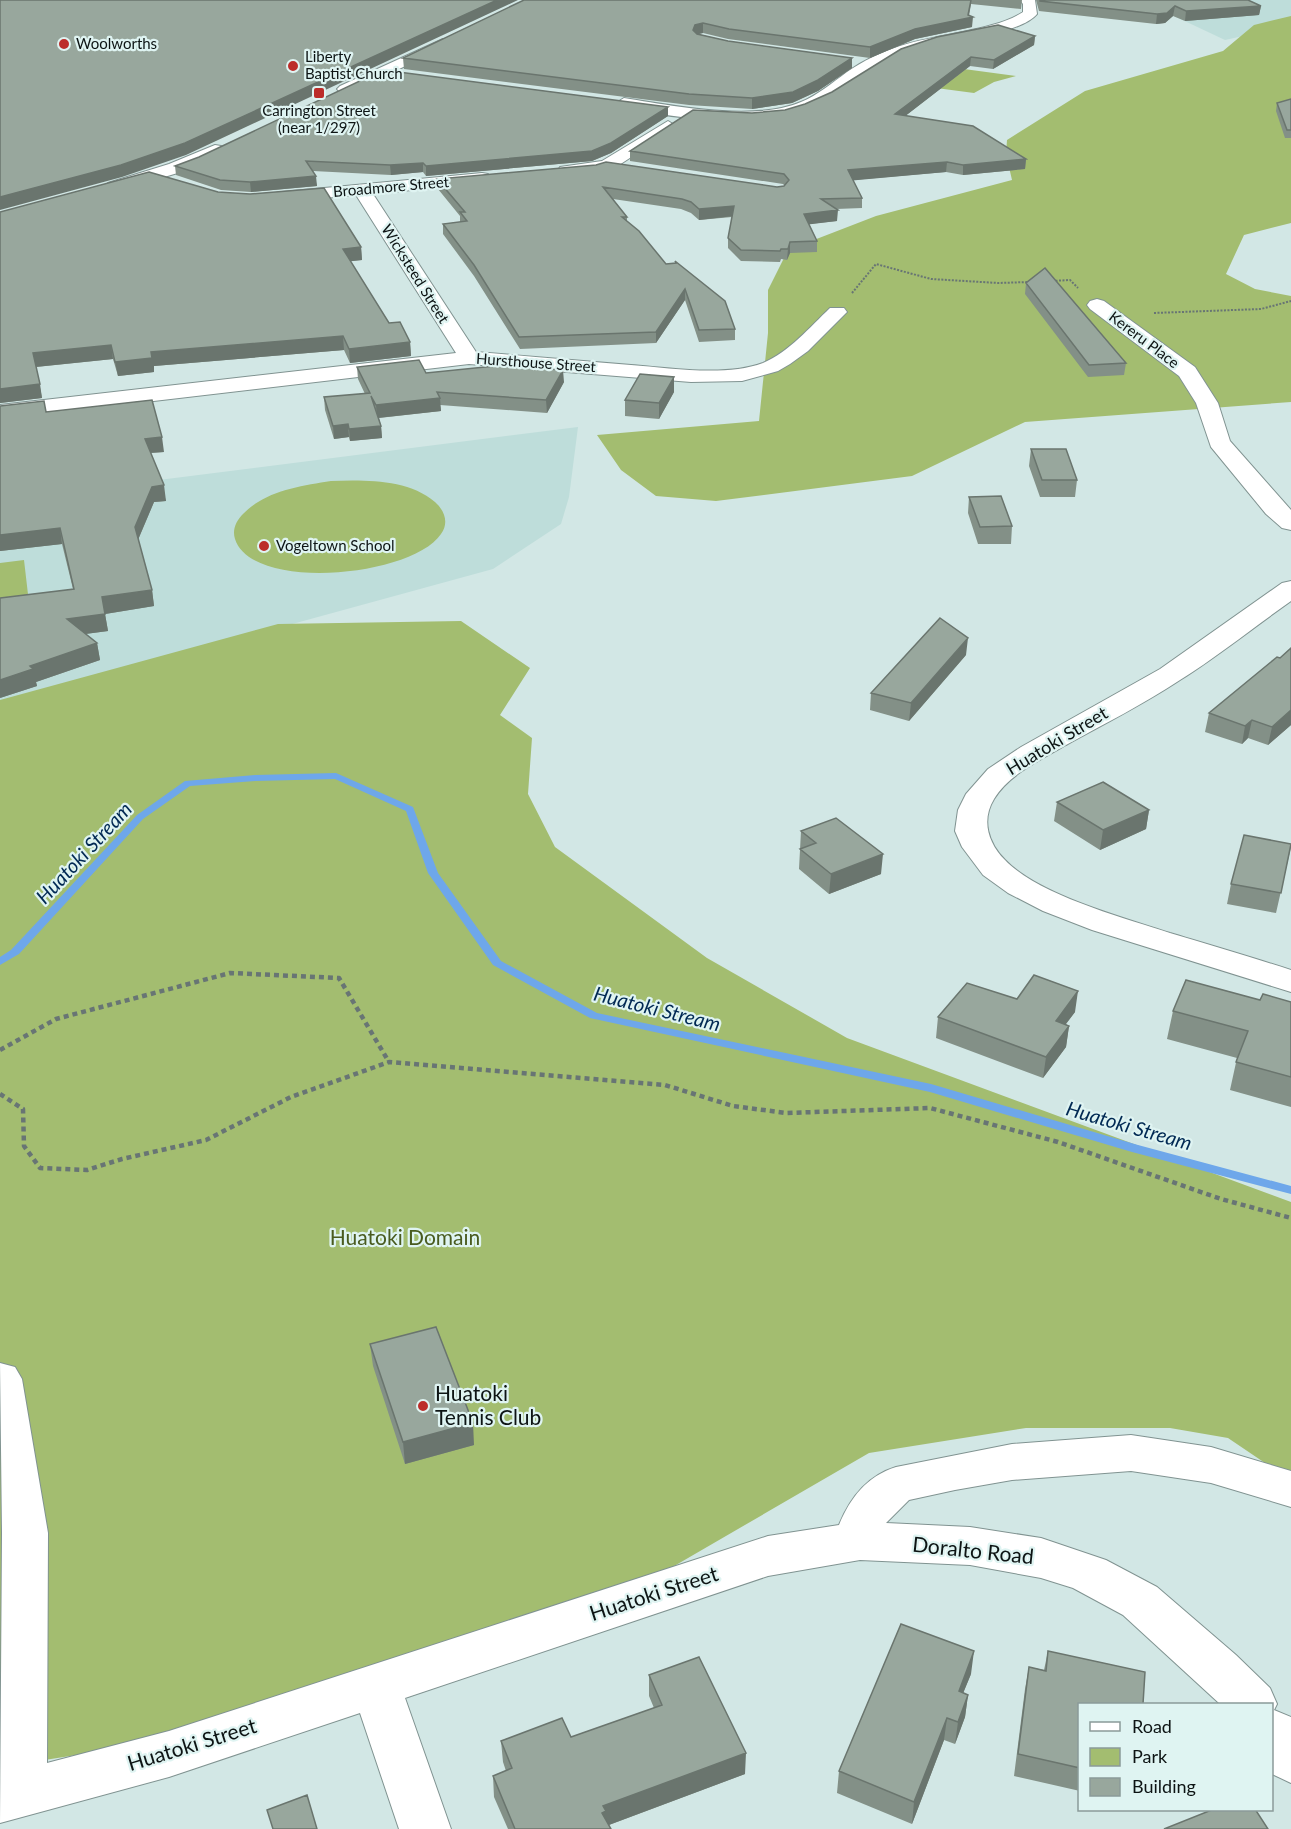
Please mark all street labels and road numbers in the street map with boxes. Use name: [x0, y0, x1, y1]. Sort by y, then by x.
street label: Broadmore Street: [332, 172, 450, 200]
street label: Wicksteed Street: [378, 221, 454, 327]
street label: Kereru Place: [1106, 307, 1183, 371]
street label: Hursthouse Street: [476, 349, 597, 375]
street label: Huatoki Street: [1002, 701, 1112, 779]
street label: Doralto Road: [911, 1531, 1035, 1568]
street label: Huatoki Street: [586, 1560, 721, 1625]
street label: Huatoki Street: [124, 1712, 260, 1775]

